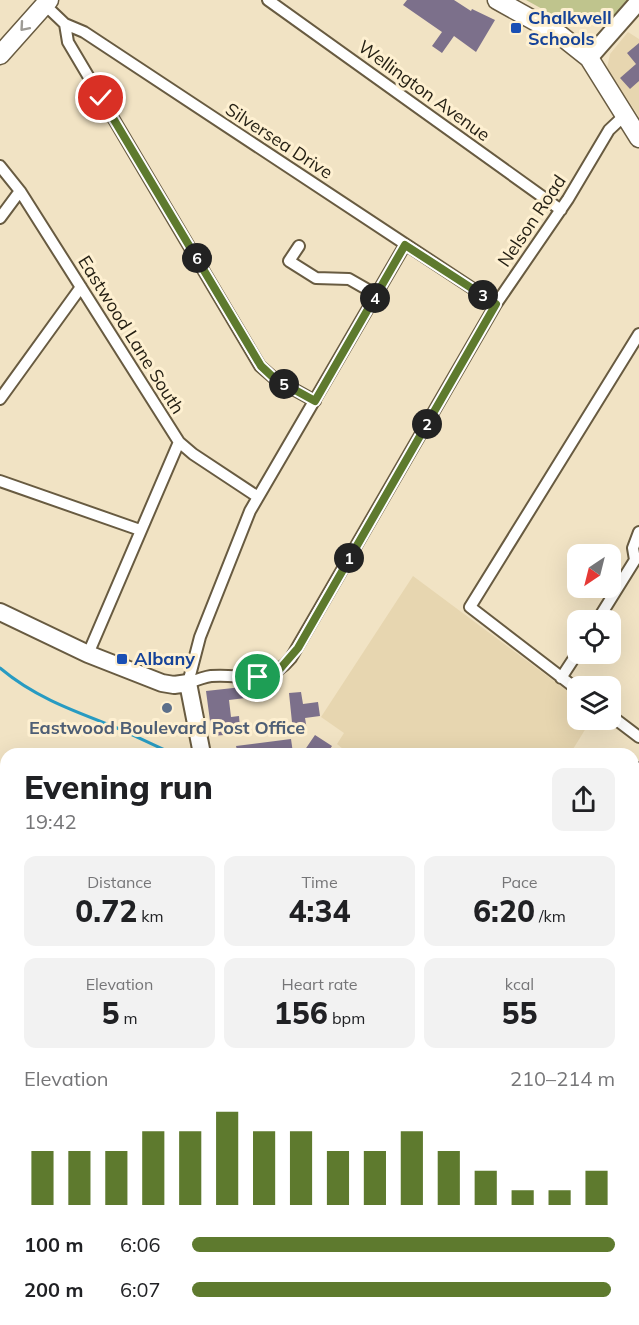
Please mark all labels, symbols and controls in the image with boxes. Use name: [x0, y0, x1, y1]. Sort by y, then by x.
place label: Chalkwell Schools: [528, 6, 612, 50]
one-way arrow: [20, 21, 31, 31]
marker: Chalkwell Schools: [509, 21, 523, 35]
street label: Wellington Avenue: [354, 35, 495, 146]
pin: [75, 72, 126, 123]
icon: check: [84, 81, 117, 114]
street label: Silversea Drive: [221, 97, 337, 184]
street label: Nelson Road: [492, 170, 571, 271]
pin: 6: [182, 243, 212, 273]
text: 6: [192, 248, 202, 268]
street label: Eastwood Lane South: [73, 251, 190, 418]
pin: 3: [468, 280, 498, 310]
pin: 4: [360, 283, 390, 313]
text: 3: [478, 285, 488, 305]
text: 4: [370, 288, 380, 308]
pin: 5: [269, 369, 299, 399]
text: 5: [279, 374, 289, 394]
pin: 2: [412, 409, 442, 439]
text: 2: [422, 414, 432, 434]
pin: 1: [334, 543, 364, 573]
north arrow: [567, 544, 621, 598]
map controls: [567, 544, 621, 730]
text: 1: [344, 548, 354, 568]
button: locate: [567, 610, 621, 664]
place label: Albany: [134, 647, 195, 670]
pin: [232, 651, 283, 702]
marker: Albany: [115, 652, 129, 666]
icon: arrive: [241, 660, 274, 693]
button: layers: [567, 676, 621, 730]
marker: Eastwood Boulevard Post Office: [160, 701, 174, 715]
place label: Eastwood Boulevard Post Office: [29, 716, 305, 739]
text: Evening run: [24, 766, 213, 807]
button: share: [552, 768, 615, 831]
text: 19:42: [24, 809, 77, 834]
text: Distance: [87, 872, 152, 892]
text: Time: [301, 872, 338, 892]
text: Pace: [501, 872, 538, 892]
text: 0.72: [75, 892, 137, 930]
text: 4:34: [289, 892, 350, 930]
text: 6:20: [473, 892, 535, 930]
text: km: [137, 906, 164, 926]
text: /km: [535, 906, 566, 926]
text: Elevation: [86, 974, 153, 994]
text: Heart rate: [281, 974, 358, 994]
text: kcal: [505, 974, 534, 994]
text: 5: [101, 994, 119, 1032]
text: 156: [274, 994, 328, 1032]
text: 55: [502, 994, 538, 1032]
text: m: [119, 1008, 138, 1028]
text: bpm: [328, 1008, 365, 1028]
text: Elevation: [24, 1066, 109, 1091]
text: 210–214 m: [510, 1066, 615, 1091]
text: 100 m: [24, 1232, 83, 1257]
text: 6:06: [120, 1232, 161, 1257]
text: 200 m: [24, 1277, 83, 1302]
text: 6:07: [120, 1277, 161, 1302]

